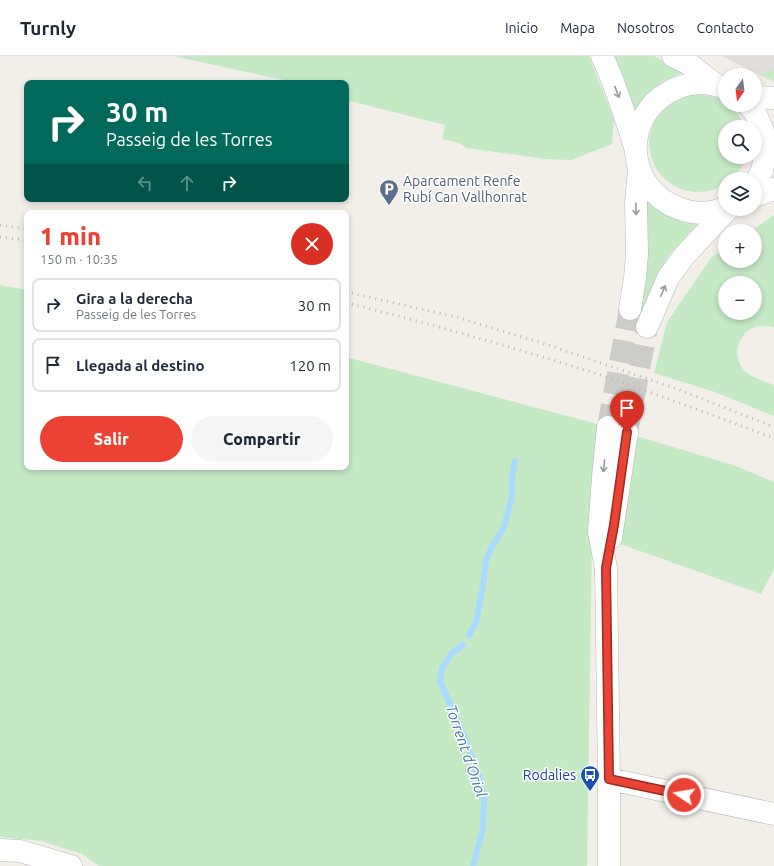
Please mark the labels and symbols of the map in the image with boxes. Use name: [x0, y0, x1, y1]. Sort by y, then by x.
north arrow: [718, 68, 762, 112]
one-way arrow: [613, 86, 621, 98]
place label: Aparcament Renfe Rubí Can Vallhonrat: [403, 173, 527, 205]
parking icon: Aparcament Renfe Rubí Can Vallhonrat: [378, 178, 400, 206]
one-way arrow: [632, 202, 640, 215]
one-way arrow: [659, 285, 667, 297]
pin: [610, 391, 644, 432]
one-way arrow: [600, 459, 608, 472]
water label: Torrent d'Oriol: [443, 702, 491, 800]
bus stop icon: Rodalies: [579, 764, 601, 792]
place label: Rodalies: [523, 767, 576, 783]
position arrow: [663, 774, 705, 816]

